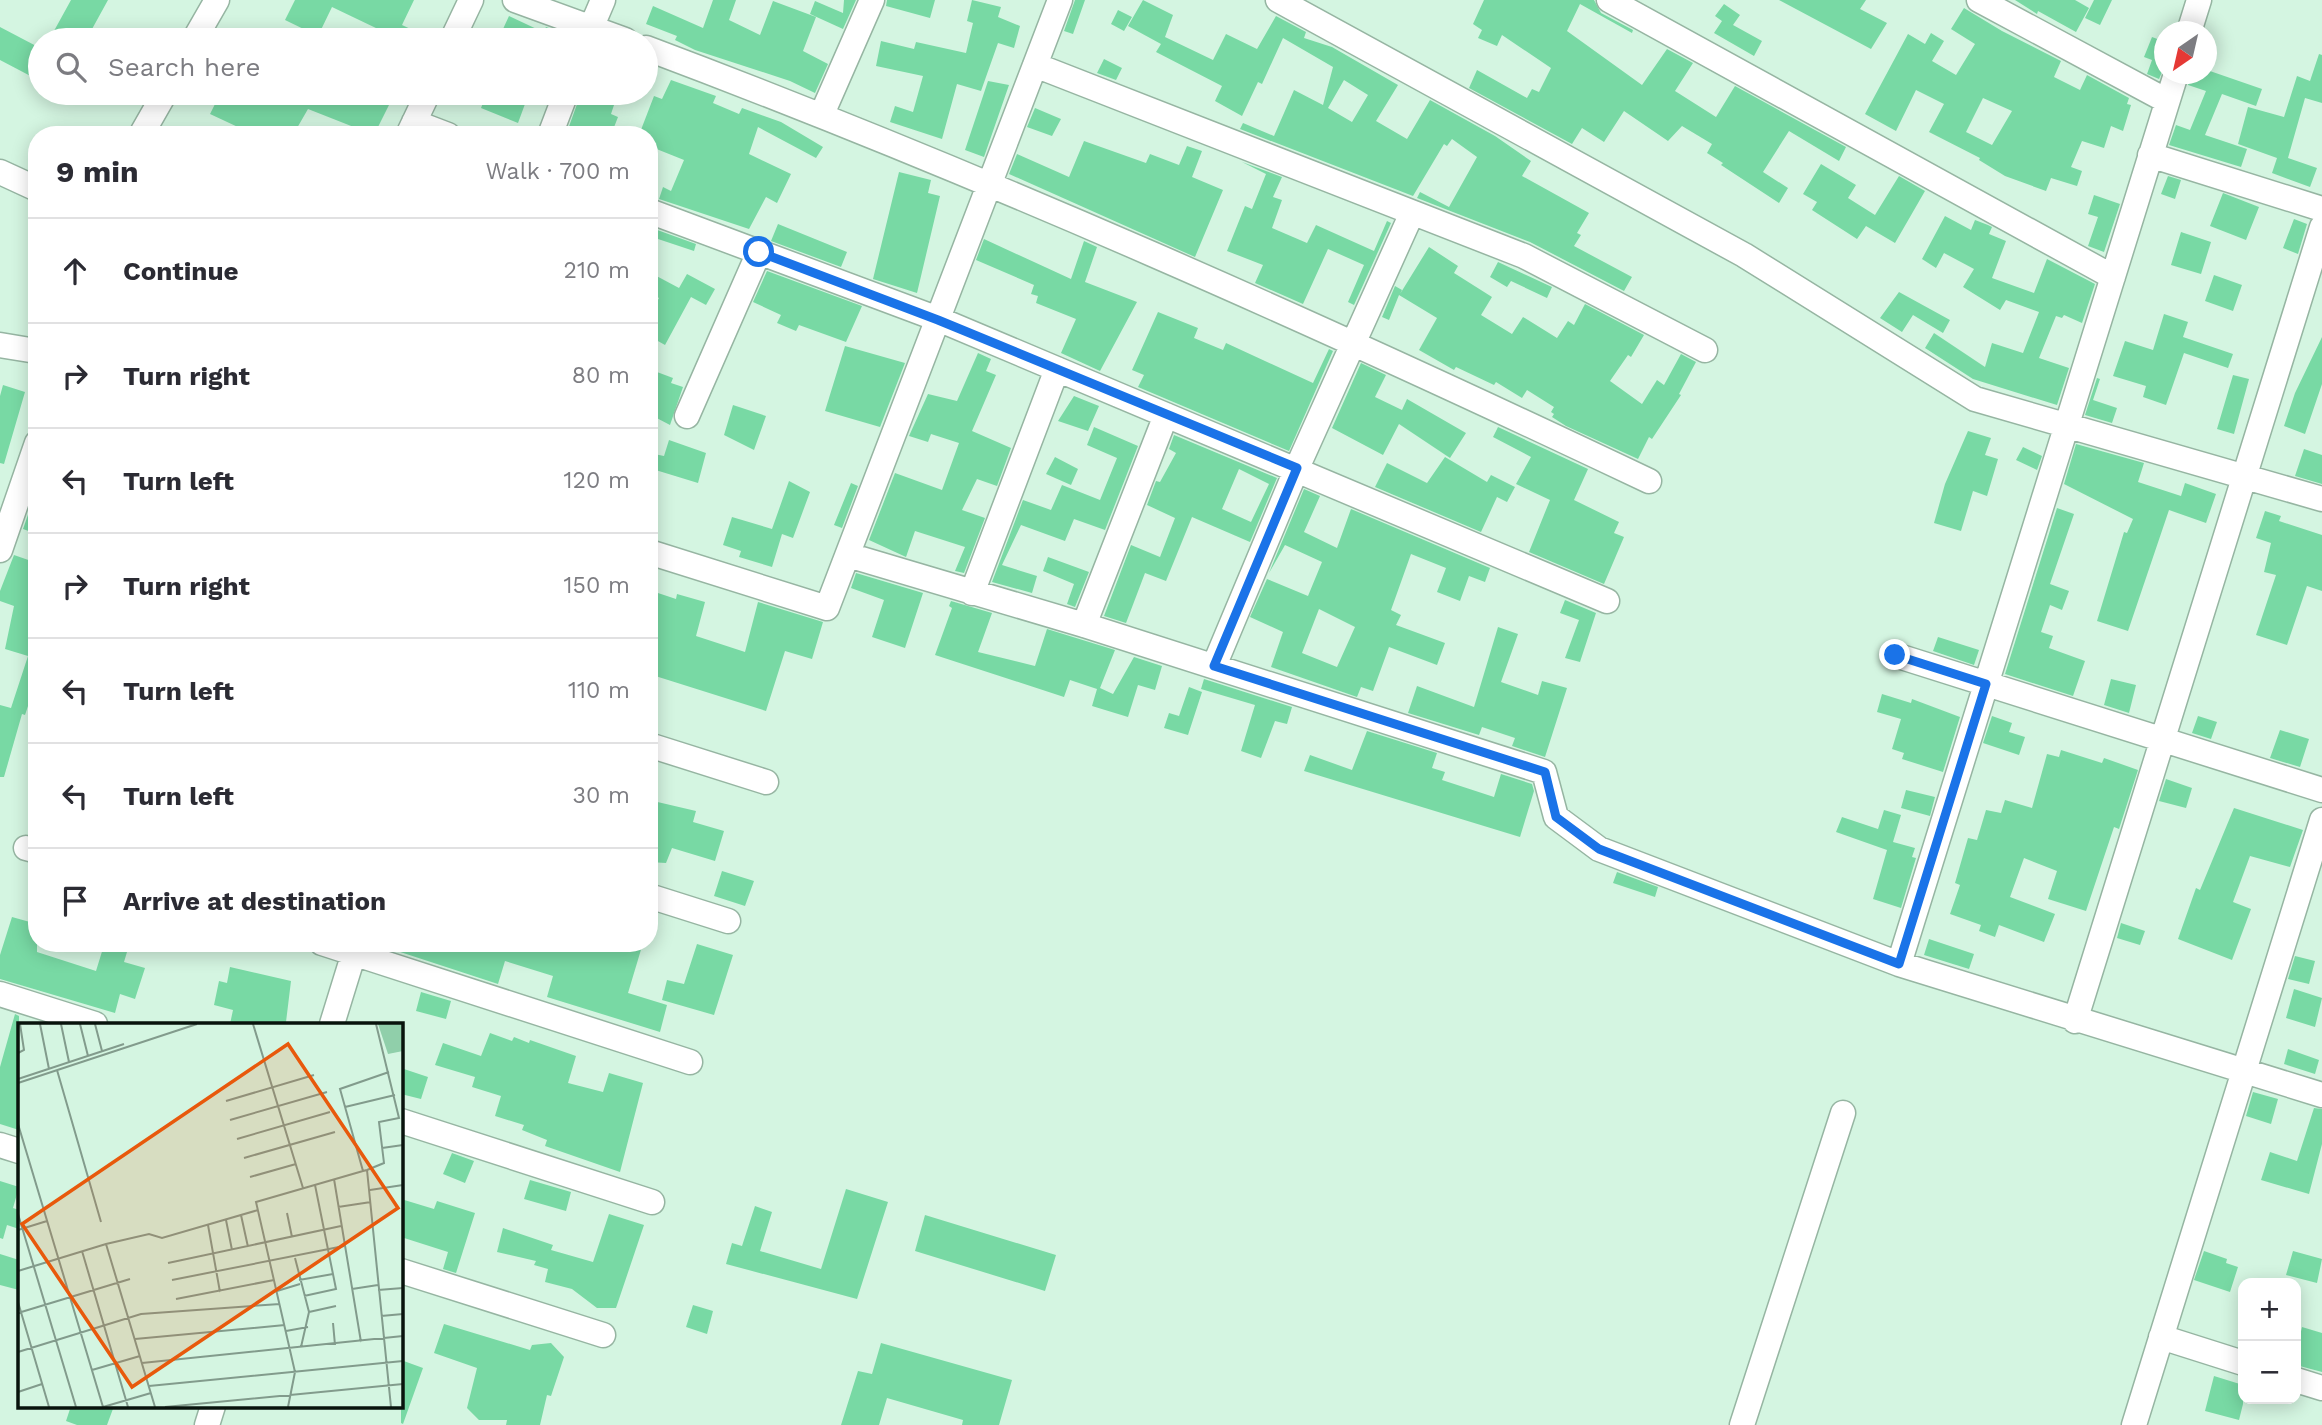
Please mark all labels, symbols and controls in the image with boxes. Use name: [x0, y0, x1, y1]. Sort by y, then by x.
north arrow: [2154, 21, 2217, 84]
search box: [28, 28, 658, 105]
icon: search: [52, 48, 90, 86]
text: Search here: [108, 52, 260, 82]
text: 9 min: [56, 154, 139, 189]
text: Walk · 700 m: [485, 158, 630, 185]
route start: [743, 236, 774, 267]
icon: ahead: [56, 252, 94, 290]
text: Continue: [123, 256, 239, 286]
text: 210 m: [564, 257, 630, 284]
icon: right: [56, 357, 94, 395]
text: Turn right: [123, 361, 250, 391]
text: 80 m: [572, 362, 630, 389]
icon: left: [56, 462, 94, 500]
text: Turn left: [123, 466, 234, 496]
text: 120 m: [564, 467, 630, 494]
icon: right: [56, 567, 94, 605]
text: Turn right: [123, 571, 250, 601]
text: 150 m: [564, 572, 630, 599]
route end: [1879, 639, 1910, 670]
icon: left: [56, 672, 94, 710]
text: Turn left: [123, 676, 234, 706]
text: 110 m: [568, 677, 630, 704]
icon: left: [56, 777, 94, 815]
text: Turn left: [123, 781, 234, 811]
text: 30 m: [573, 782, 630, 809]
icon: arrive: [56, 882, 94, 920]
text: Arrive at destination: [123, 886, 386, 916]
inset map: [18, 1023, 402, 1408]
map controls: [2238, 1278, 2301, 1404]
button: +: [2238, 1278, 2301, 1341]
button: −: [2238, 1341, 2301, 1404]

